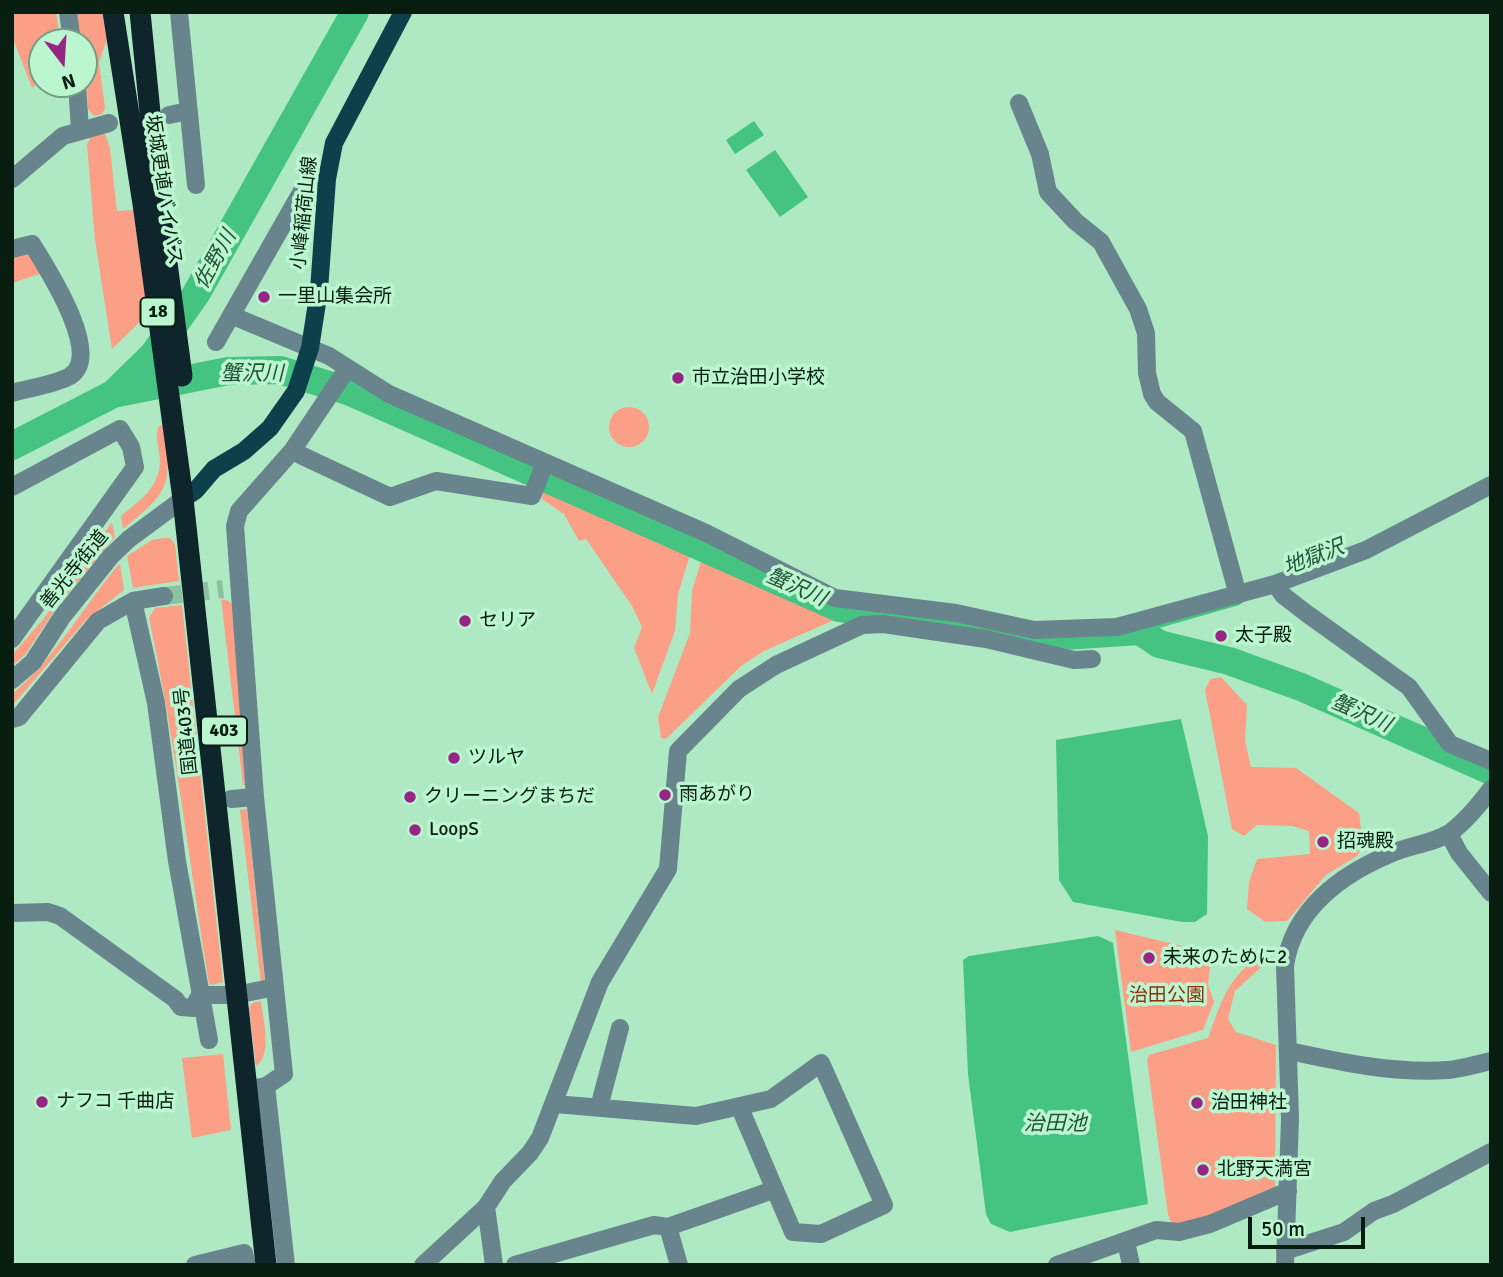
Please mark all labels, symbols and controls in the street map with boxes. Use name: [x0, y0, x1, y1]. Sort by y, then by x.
north arrow: [28, 28, 98, 98]
text: N: [59, 68, 78, 95]
street label: 坂城更埴バイパス: [140, 113, 186, 267]
street label: 小峰稲荷山線: [288, 155, 322, 271]
water label: 佐野川: [190, 226, 242, 294]
place label: 一里山集会所: [278, 286, 392, 308]
marker: 一里山集会所: [256, 289, 272, 305]
road number: 18: [140, 298, 176, 326]
water label: 蟹沢川: [221, 361, 283, 387]
place label: 市立治田小学校: [692, 367, 825, 389]
marker: 市立治田小学校: [670, 370, 686, 386]
street label: 善光寺街道: [36, 526, 114, 614]
water label: 地獄沢: [1280, 535, 1348, 581]
water label: 蟹沢川: [762, 564, 830, 612]
place label: セリア: [479, 610, 536, 632]
marker: セリア: [457, 613, 473, 629]
place label: 太子殿: [1235, 625, 1292, 647]
marker: 太子殿: [1213, 628, 1229, 644]
street label: 国道403号: [171, 686, 203, 776]
water label: 蟹沢川: [1327, 690, 1395, 738]
road number: 403: [201, 716, 247, 746]
place label: ツルヤ: [468, 747, 525, 769]
marker: ツルヤ: [446, 750, 462, 766]
place label: 雨あがり: [679, 784, 755, 806]
place label: クリーニングまちだ: [424, 786, 595, 808]
marker: 雨あがり: [657, 787, 673, 803]
marker: クリーニングまちだ: [402, 789, 418, 805]
place label: LoopS: [429, 819, 479, 841]
marker: LoopS: [407, 822, 423, 838]
place label: 招魂殿: [1337, 831, 1394, 853]
marker: 招魂殿: [1315, 834, 1331, 850]
place label: 未来のために2: [1163, 947, 1287, 969]
marker: 未来のために2: [1141, 950, 1157, 966]
park label: 治田公園: [1129, 985, 1205, 1007]
place label: ナフコ 千曲店: [56, 1091, 174, 1113]
place label: 治田神社: [1211, 1092, 1287, 1114]
marker: ナフコ 千曲店: [34, 1094, 50, 1110]
marker: 治田神社: [1189, 1095, 1205, 1111]
water label: 治田池: [1024, 1111, 1086, 1137]
place label: 北野天満宮: [1217, 1159, 1312, 1181]
marker: 北野天満宮: [1195, 1162, 1211, 1178]
scale bar: [1251, 1204, 1368, 1248]
text: 50 m: [1261, 1216, 1305, 1242]

